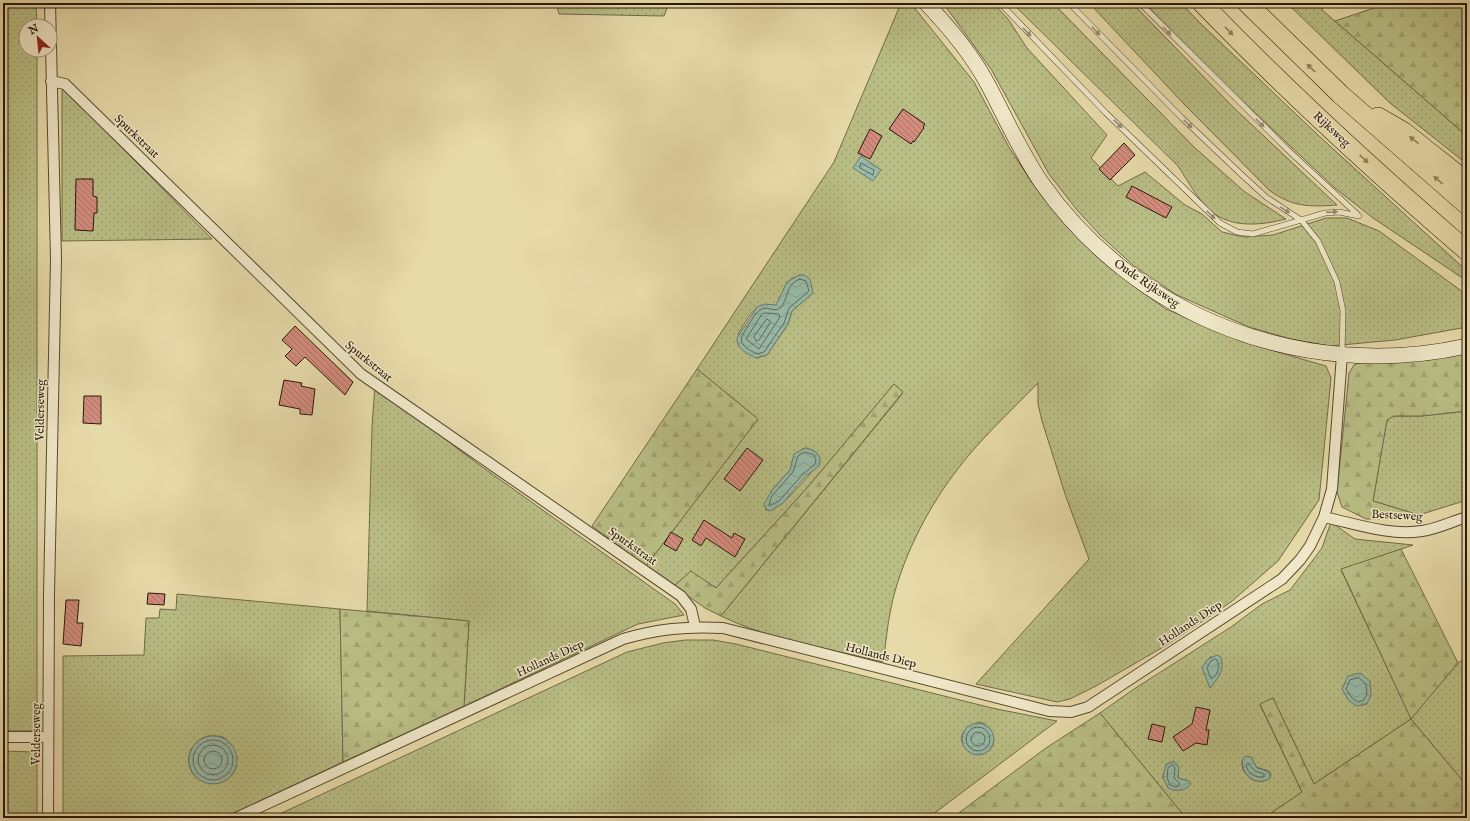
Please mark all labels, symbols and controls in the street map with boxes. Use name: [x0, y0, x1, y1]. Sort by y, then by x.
north arrow: [18, 18, 58, 58]
text: N: [26, 21, 42, 39]
one-way arrow: [1091, 26, 1101, 36]
one-way arrow: [1162, 26, 1172, 36]
one-way arrow: [1224, 26, 1234, 36]
one-way arrow: [1022, 27, 1031, 37]
one-way arrow: [1306, 63, 1316, 72]
street label: Rijksweg: [1310, 108, 1354, 151]
street label: Spurkstraat: [110, 111, 162, 162]
one-way arrow: [1255, 118, 1265, 127]
one-way arrow: [1113, 119, 1123, 129]
one-way arrow: [1183, 119, 1192, 128]
one-way arrow: [1409, 136, 1420, 145]
one-way arrow: [1359, 154, 1369, 163]
one-way arrow: [1432, 175, 1443, 184]
one-way arrow: [1279, 206, 1291, 213]
one-way arrow: [1326, 209, 1338, 216]
one-way arrow: [1206, 210, 1216, 220]
street label: Oude Rijksweg: [1111, 256, 1183, 311]
street label: Spurkstraat: [341, 338, 395, 386]
street label: Velderseweg: [32, 378, 49, 442]
street label: Bestseweg: [1371, 507, 1424, 524]
street label: Spurkstraat: [605, 524, 660, 570]
street label: Hollands Diep: [1156, 597, 1226, 650]
street label: Hollands Diep: [514, 636, 587, 682]
street label: Hollands Diep: [844, 639, 918, 673]
street label: Velderseweg: [29, 703, 44, 766]

